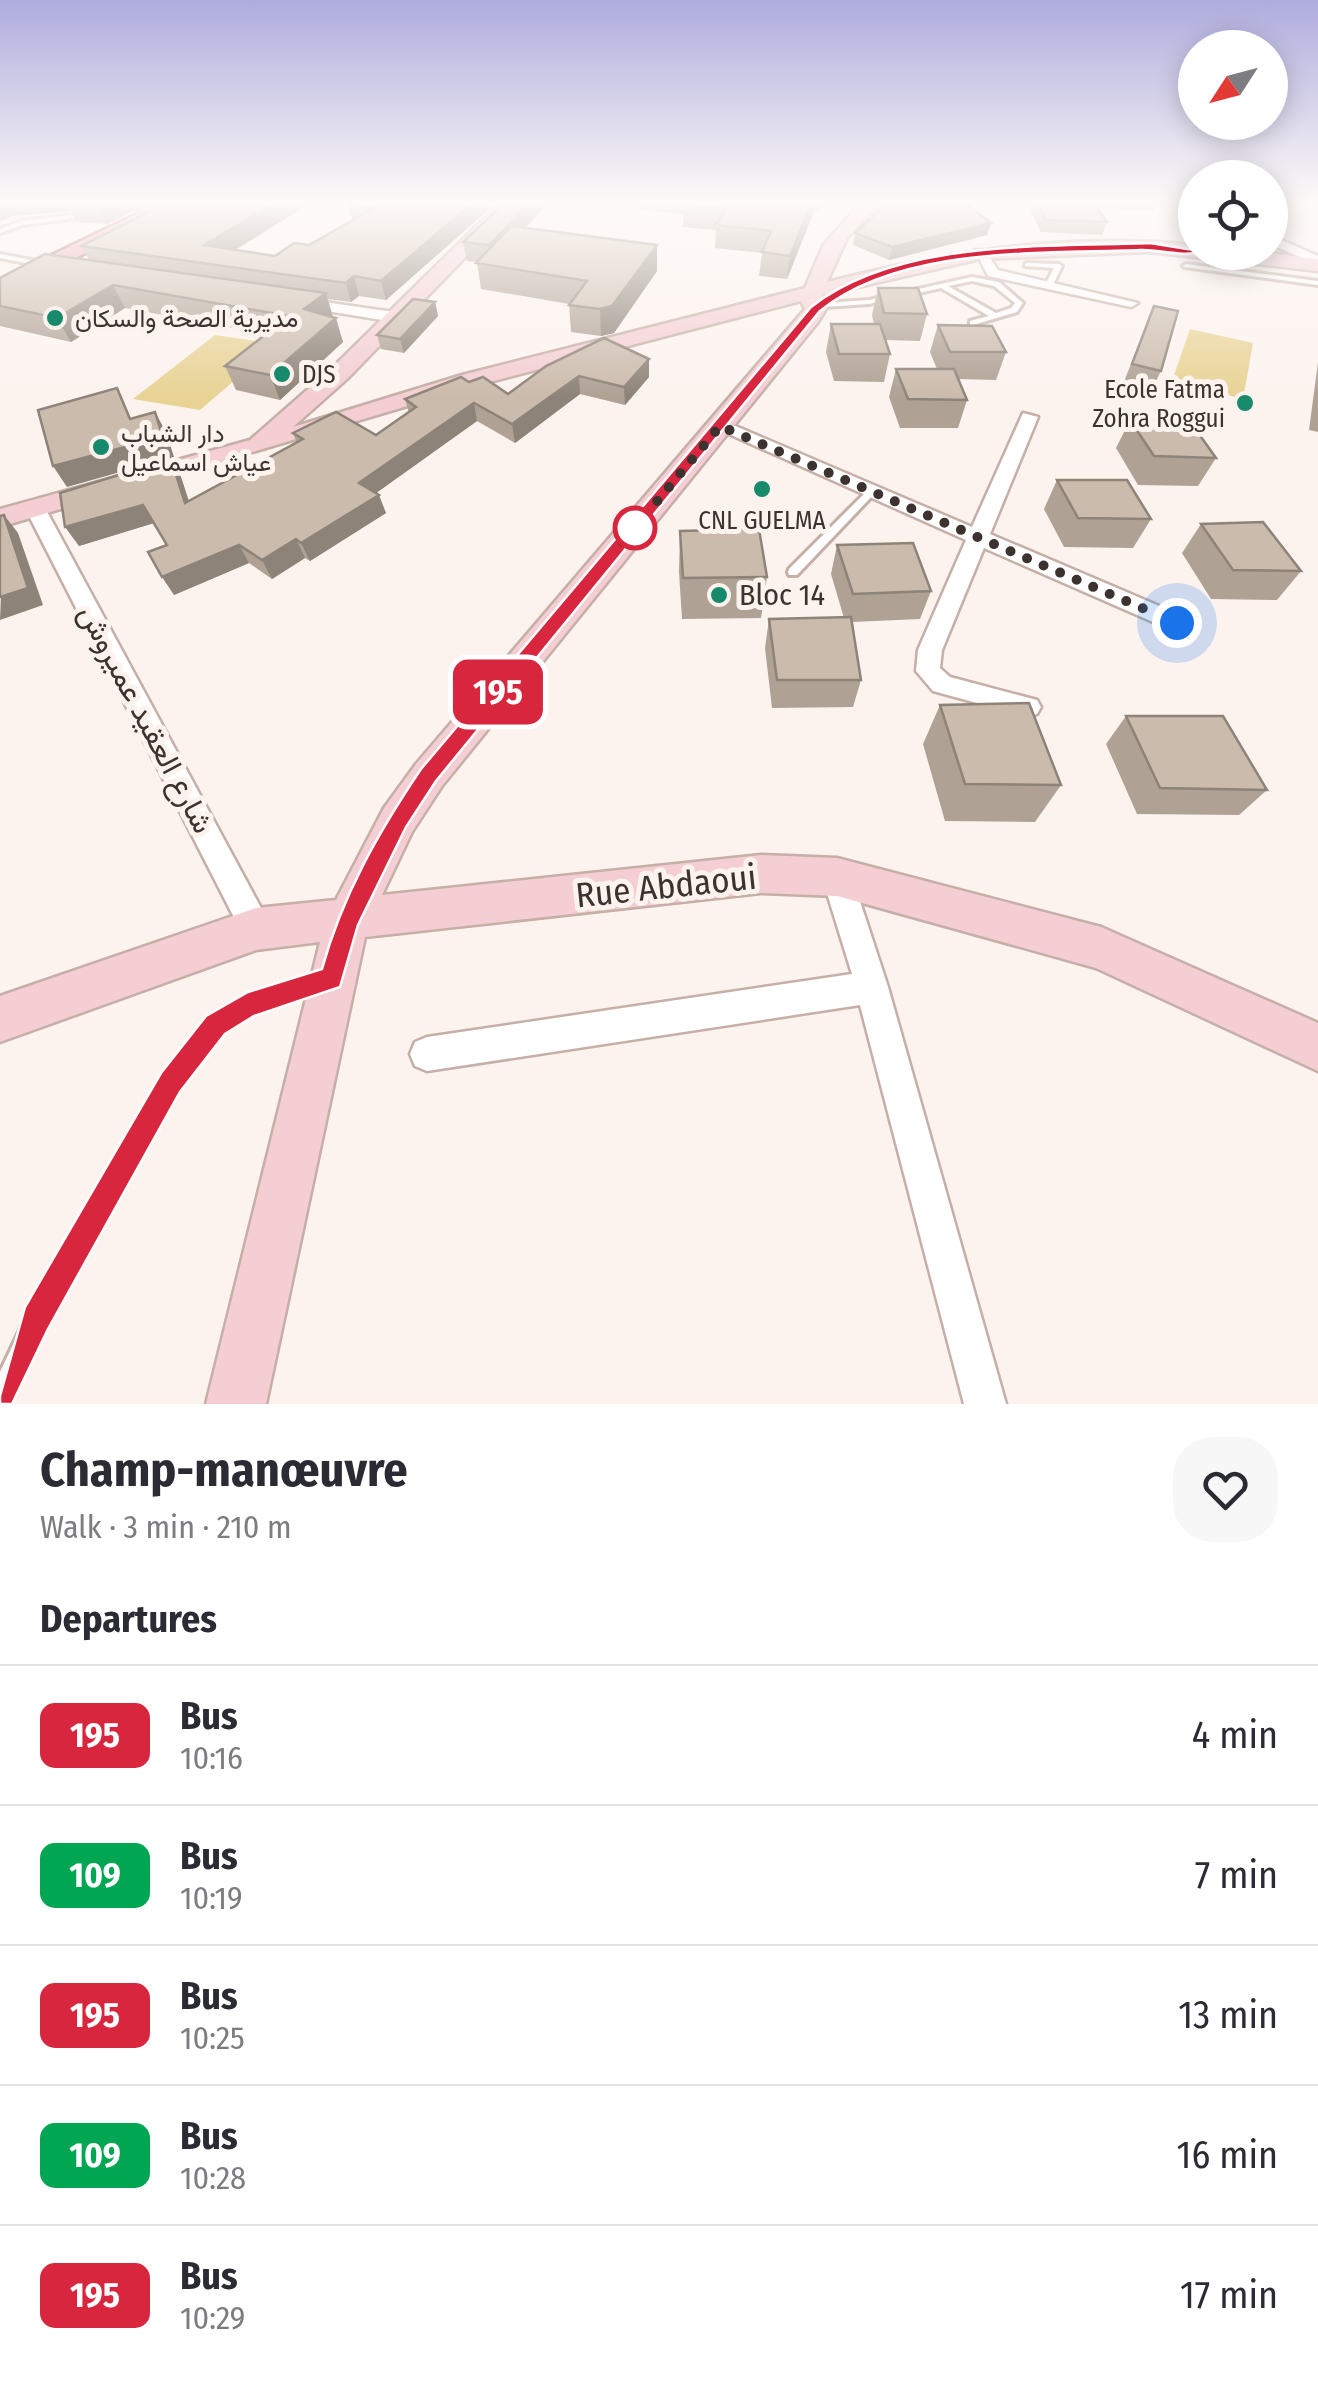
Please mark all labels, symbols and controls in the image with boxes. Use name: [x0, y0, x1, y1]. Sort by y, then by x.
north arrow: [1178, 30, 1288, 140]
map controls: [1178, 30, 1288, 270]
button: locate: [1178, 160, 1288, 270]
place label: مديرية الصحة والسكان: [75, 304, 298, 334]
marker: مديرية الصحة والسكان: [44, 307, 66, 329]
place label: DJS: [302, 360, 336, 390]
marker: DJS: [271, 363, 293, 385]
place label: Ecole Fatma Zohra Roggui: [1092, 375, 1225, 434]
marker: Ecole Fatma Zohra Roggui: [1234, 392, 1256, 414]
place label: دار الشباب عياش اسماعيل: [121, 419, 271, 478]
marker: دار الشباب عياش اسماعيل: [90, 436, 112, 458]
marker: CNL GUELMA: [751, 478, 773, 500]
place label: CNL GUELMA: [698, 506, 826, 536]
unlabelled marker: [614, 507, 656, 549]
place label: Bloc 14: [739, 577, 825, 613]
marker: Bloc 14: [708, 584, 730, 606]
your location: [1152, 598, 1202, 648]
street label: شارع العقيد عميروش: [69, 599, 221, 840]
line badge: 195: [440, 660, 556, 724]
text: 195: [473, 671, 523, 713]
street label: Rue Abdaoui: [574, 856, 758, 916]
button: heart: [1173, 1437, 1278, 1542]
text: Champ-manœuvre: [40, 1441, 408, 1499]
text: Walk · 3 min · 210 m: [40, 1508, 292, 1546]
text: Departures: [40, 1596, 217, 1642]
text: Bus: [180, 1693, 238, 1739]
text: 4 min: [1192, 1712, 1278, 1758]
text: 195: [70, 1714, 120, 1756]
text: 10:16: [180, 1739, 243, 1777]
text: Bus: [180, 1833, 238, 1879]
text: 7 min: [1195, 1852, 1278, 1898]
text: 109: [69, 1854, 121, 1896]
text: 10:19: [180, 1879, 243, 1917]
text: Bus: [180, 1973, 238, 2019]
text: 13 min: [1178, 1992, 1278, 2038]
text: 195: [70, 1994, 120, 2036]
text: 10:25: [180, 2019, 245, 2057]
text: Bus: [180, 2113, 238, 2159]
text: 16 min: [1177, 2132, 1278, 2178]
text: 109: [69, 2134, 121, 2176]
text: 10:28: [180, 2159, 246, 2197]
text: Bus: [180, 2253, 238, 2299]
text: 17 min: [1180, 2272, 1278, 2318]
text: 195: [70, 2274, 120, 2316]
text: 10:29: [180, 2299, 245, 2337]

